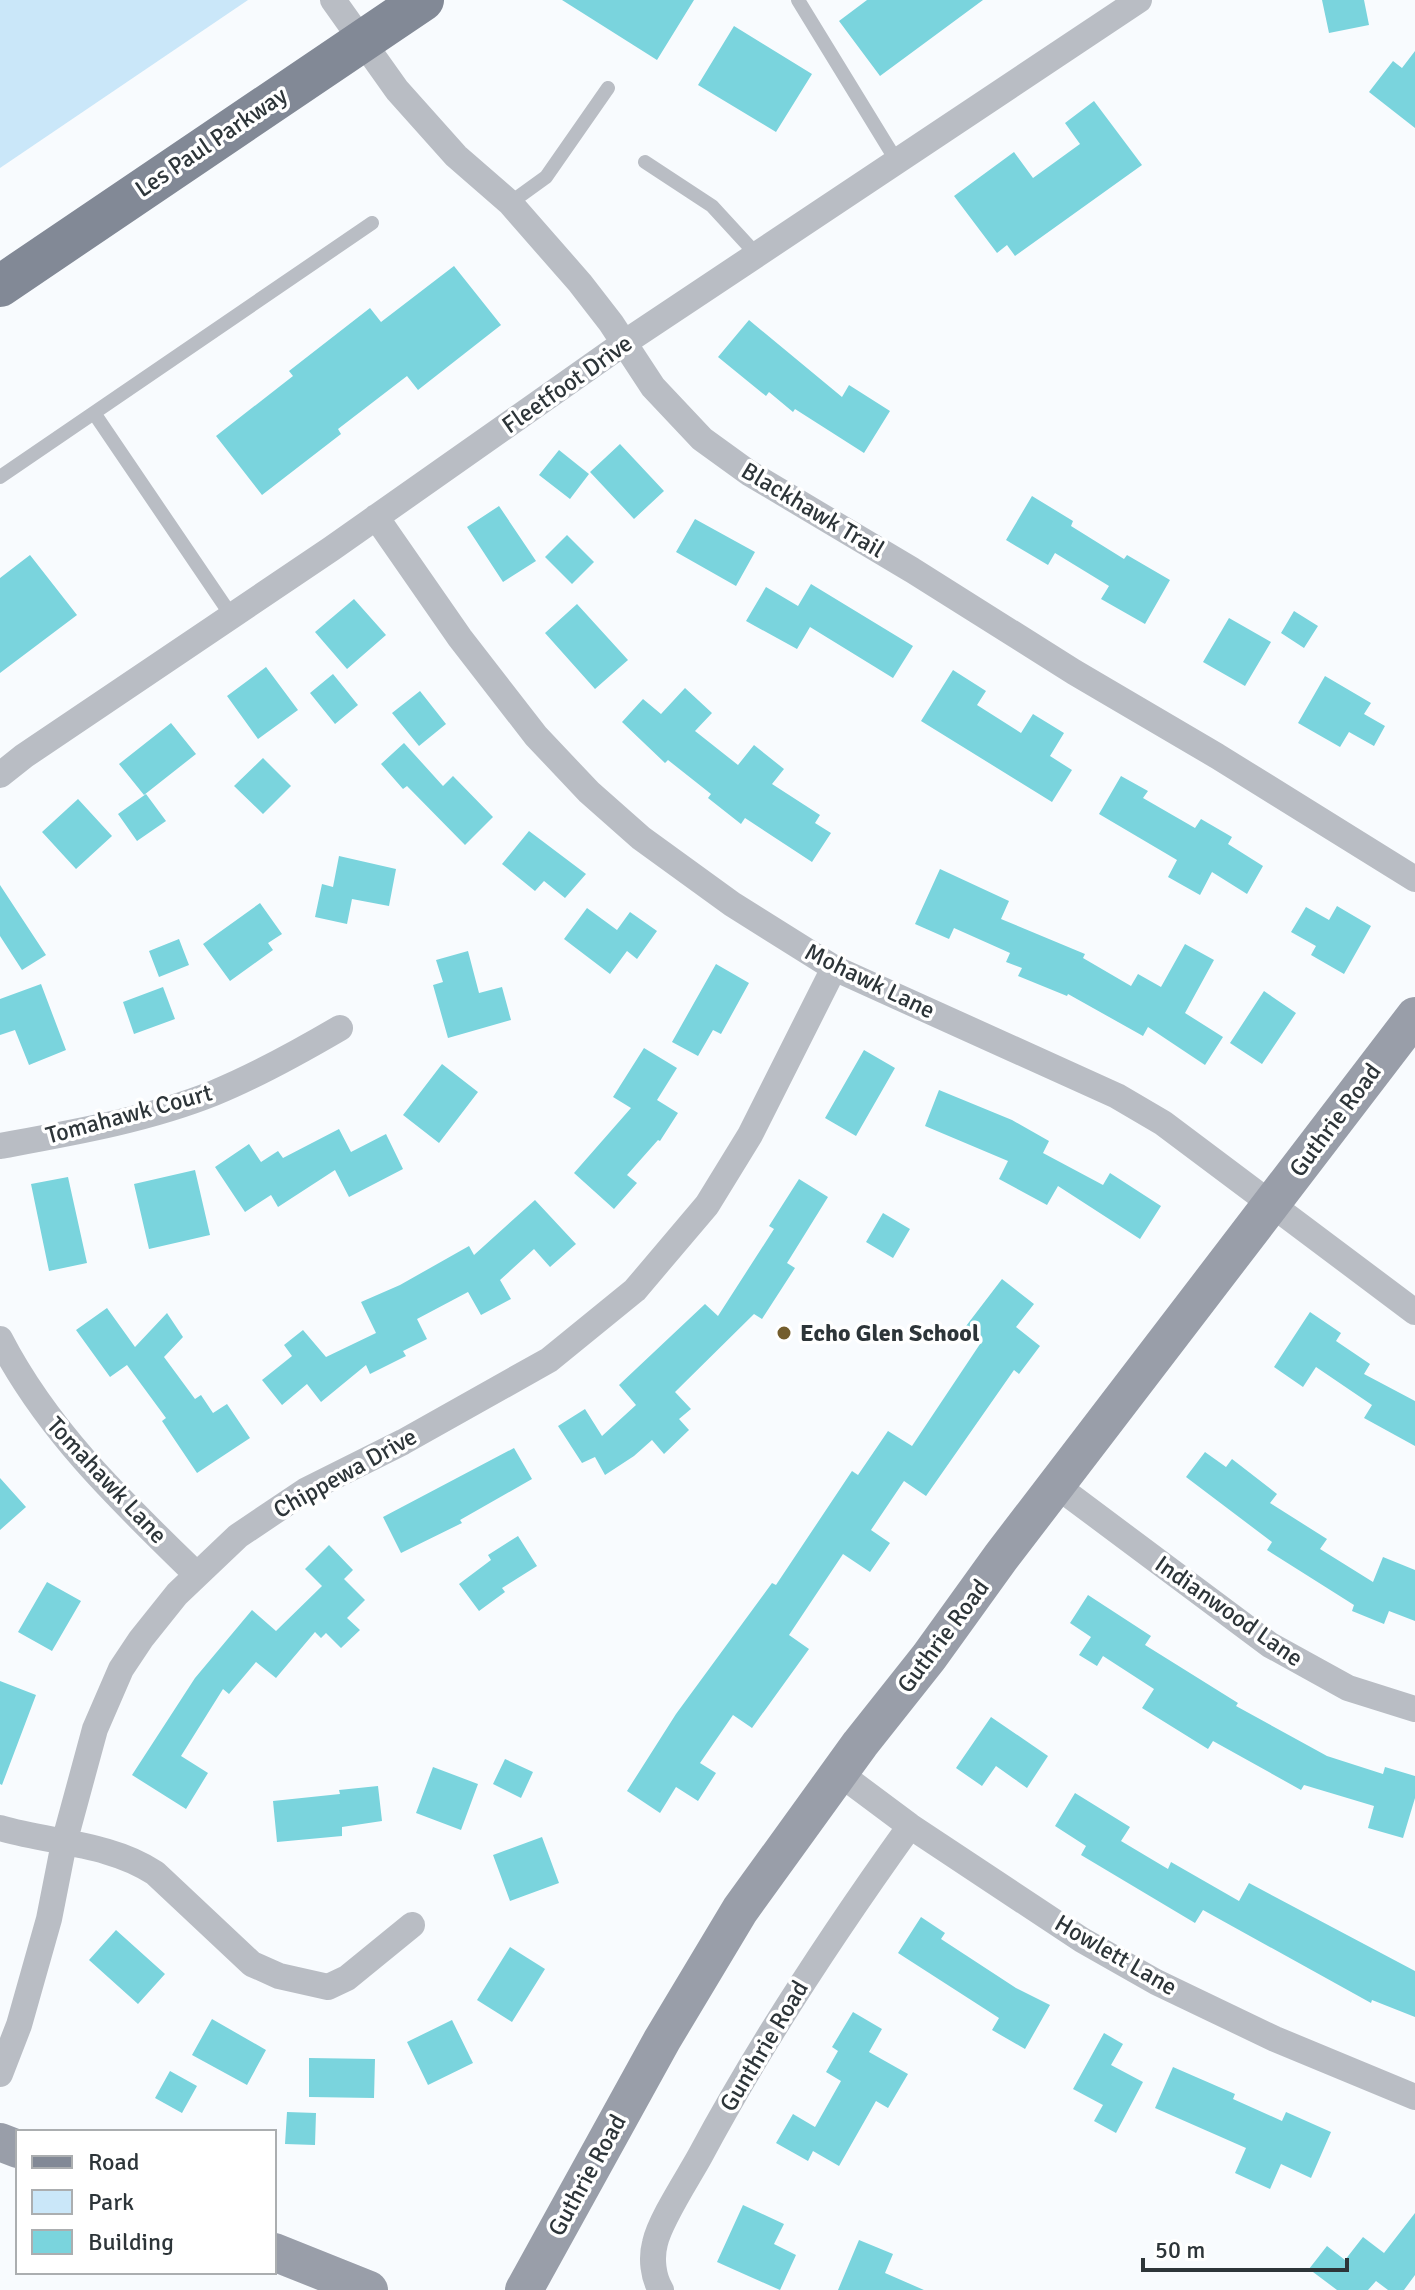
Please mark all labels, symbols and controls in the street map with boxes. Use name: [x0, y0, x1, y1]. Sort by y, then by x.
street label: Les Paul Parkway: [129, 80, 293, 204]
street label: Fleetfoot Drive: [496, 328, 638, 440]
street label: Blackhawk Trail: [736, 455, 890, 565]
street label: Mohawk Lane: [800, 937, 940, 1025]
street label: Guthrie Road: [1283, 1057, 1387, 1183]
street label: Tomahawk Court: [43, 1077, 215, 1151]
place label: Echo Glen School: [800, 1318, 980, 1348]
marker: Echo Glen School: [775, 1324, 793, 1342]
street label: Tomahawk Lane: [41, 1410, 173, 1550]
street label: Chippewa Drive: [268, 1421, 422, 1525]
street label: Indianwood Lane: [1149, 1549, 1309, 1673]
street label: Guthrie Road: [891, 1573, 995, 1699]
street label: Howlett Lane: [1050, 1908, 1182, 2002]
street label: Gunthrie Road: [713, 1975, 815, 2117]
street label: Guthrie Road: [541, 2109, 633, 2241]
legend: [16, 2130, 276, 2274]
text: Road: [88, 2147, 139, 2177]
text: Park: [88, 2187, 134, 2217]
scale bar: [1143, 2222, 1347, 2272]
text: Building: [88, 2227, 174, 2257]
text: 50 m: [1155, 2235, 1205, 2265]

